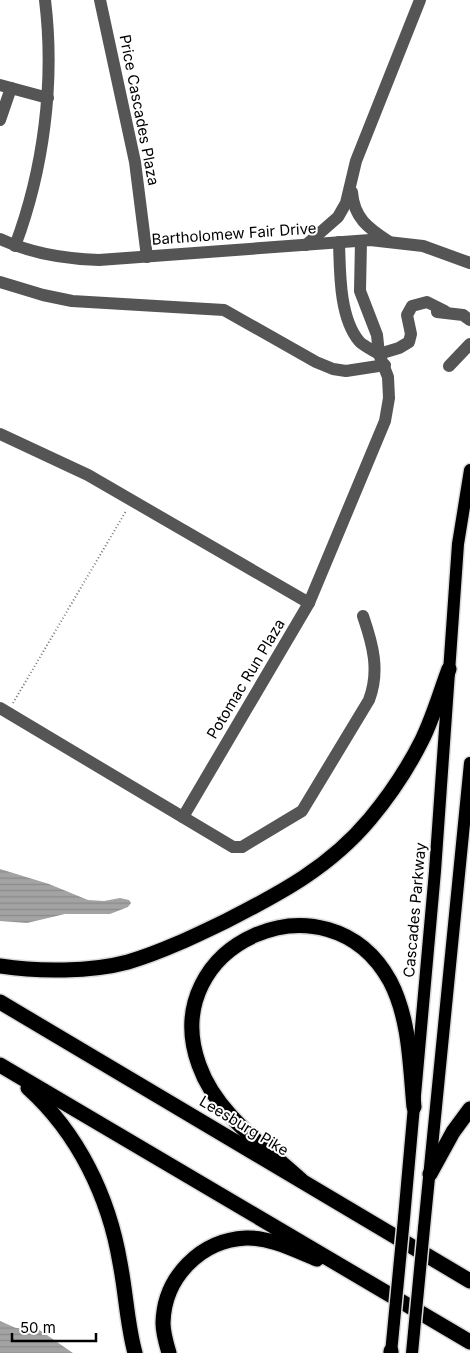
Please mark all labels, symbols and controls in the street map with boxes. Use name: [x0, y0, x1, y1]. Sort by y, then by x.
street label: Price Cascades Plaza: [116, 33, 163, 187]
street label: Bartholomew Fair Drive: [151, 218, 317, 249]
street label: Potomac Run Plaza: [202, 615, 289, 742]
street label: Cascades Parkway: [399, 841, 430, 978]
street label: Leesburg Pike: [196, 1092, 292, 1160]
scale bar: [12, 1310, 96, 1342]
text: 50 m: [20, 1318, 56, 1337]

